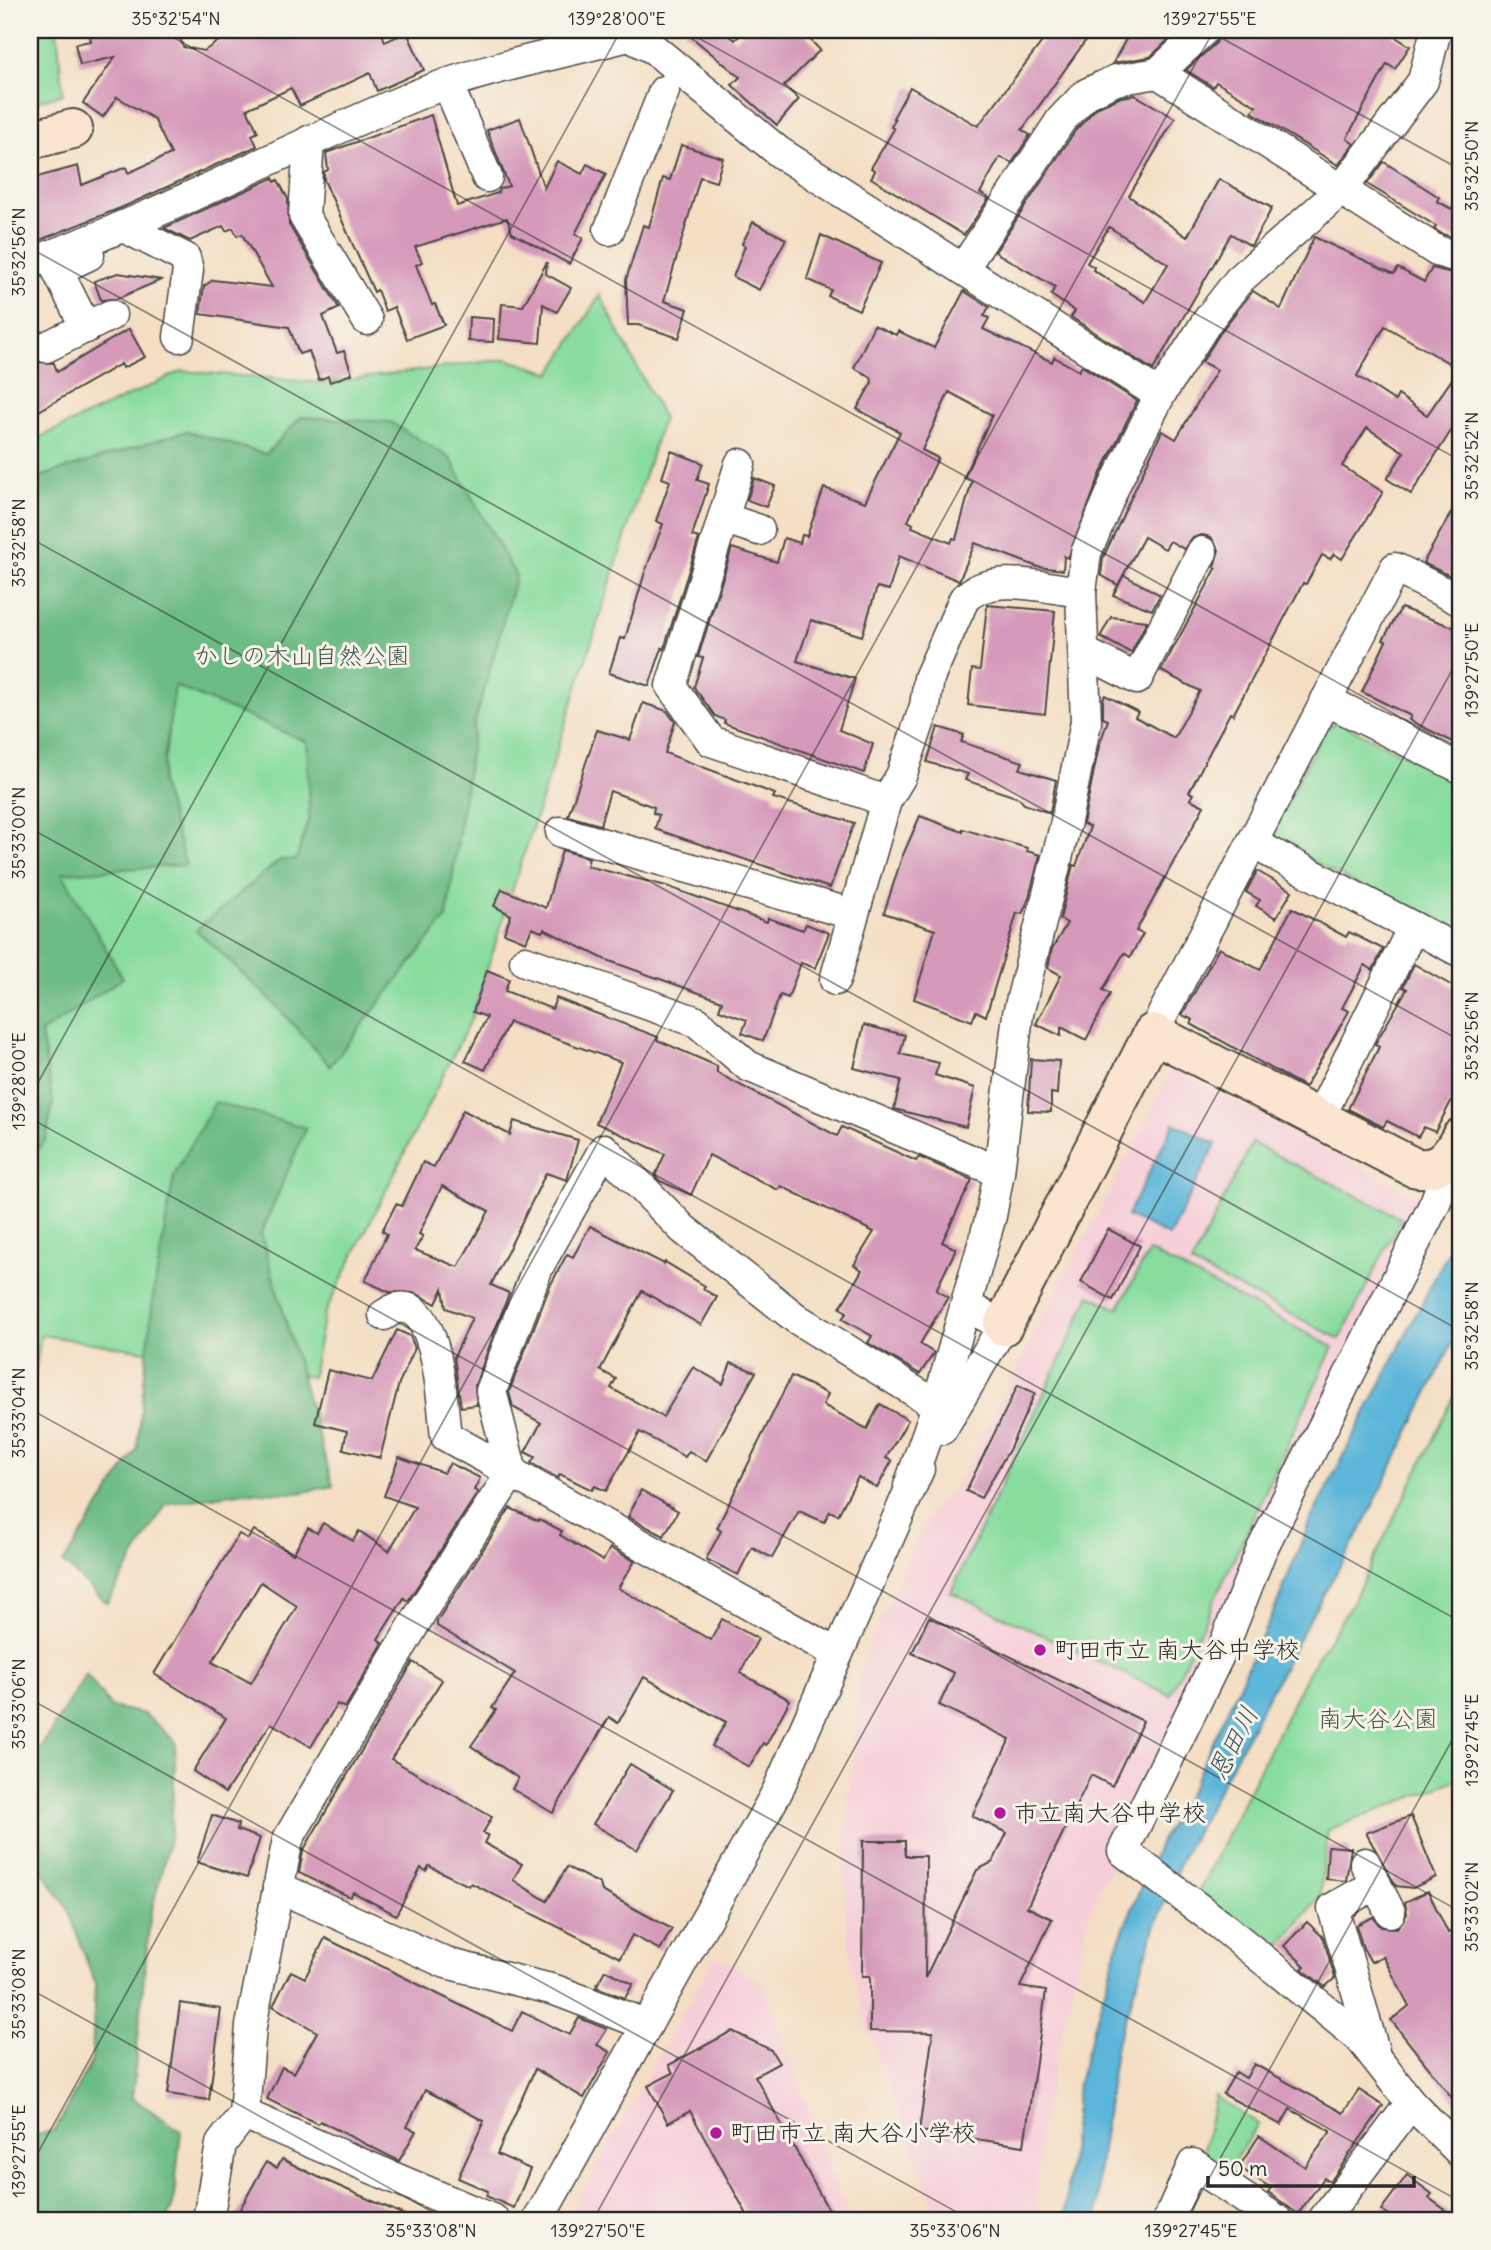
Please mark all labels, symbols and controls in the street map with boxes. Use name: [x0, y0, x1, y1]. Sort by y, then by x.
text: 35°32'54"N: [131, 7, 221, 30]
text: 139°28'00"E: [568, 7, 666, 30]
text: 139°27'55"E: [1163, 7, 1257, 30]
text: 35°32'50"N: [1460, 121, 1483, 211]
text: 35°32'56"N: [7, 207, 30, 297]
text: 35°32'52"N: [1460, 412, 1483, 500]
text: 35°32'58"N: [7, 498, 30, 588]
text: 139°27'50"E: [1460, 623, 1483, 717]
park label: かしの木山自然公園: [194, 640, 410, 670]
text: 35°33'00"N: [7, 787, 30, 879]
text: 35°32'56"N: [1460, 991, 1483, 1081]
text: 139°28'00"E: [7, 1032, 30, 1130]
text: 35°32'58"N: [1460, 1281, 1483, 1371]
text: 35°33'04"N: [7, 1367, 30, 1459]
place label: 町田市立 南大谷中学校: [1054, 1634, 1300, 1664]
marker: 町田市立 南大谷中学校: [1032, 1642, 1048, 1658]
text: 35°33'06"N: [7, 1658, 30, 1750]
text: 139°27'45"E: [1460, 1694, 1483, 1786]
water label: 恩田川: [1200, 1701, 1265, 1785]
park label: 南大谷公園: [1318, 1703, 1438, 1733]
place label: 市立南大谷中学校: [1014, 1797, 1206, 1827]
marker: 市立南大谷中学校: [992, 1805, 1008, 1821]
text: 35°33'02"N: [1460, 1862, 1483, 1952]
text: 35°33'08"N: [7, 1948, 30, 2040]
text: 139°27'55"E: [7, 2104, 30, 2198]
place label: 町田市立 南大谷小学校: [730, 2117, 976, 2147]
marker: 町田市立 南大谷小学校: [708, 2125, 724, 2141]
scale bar: [1208, 2145, 1414, 2189]
text: 50 m: [1218, 2155, 1267, 2182]
text: 35°33'08"N: [385, 2219, 477, 2242]
text: 139°27'50"E: [551, 2219, 645, 2242]
text: 35°33'06"N: [909, 2219, 1001, 2242]
text: 139°27'45"E: [1145, 2219, 1237, 2242]

